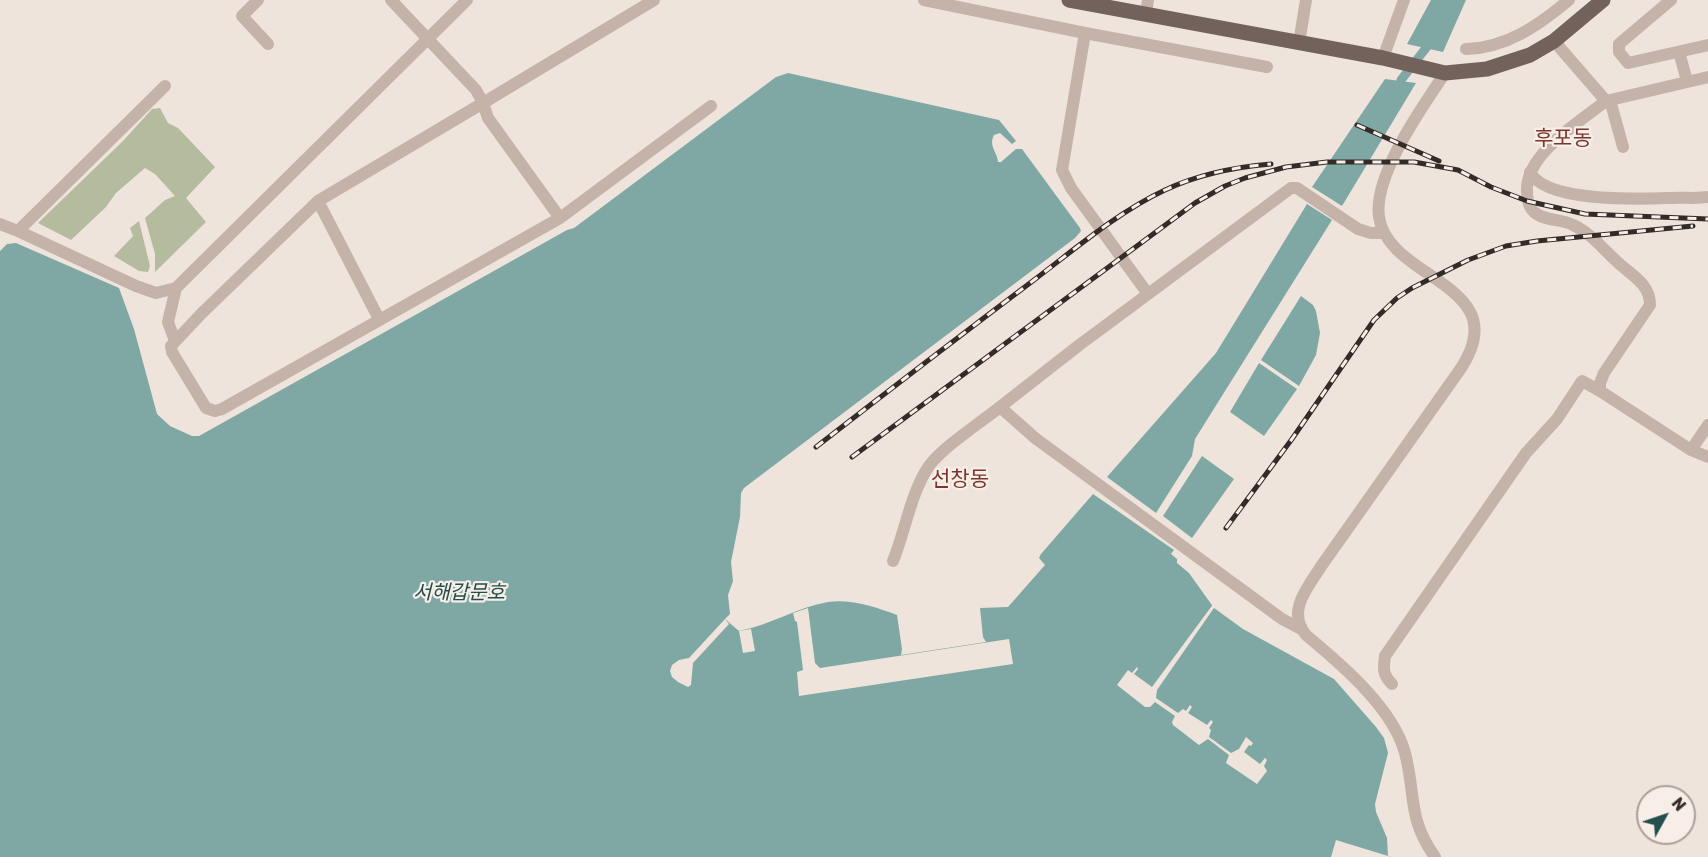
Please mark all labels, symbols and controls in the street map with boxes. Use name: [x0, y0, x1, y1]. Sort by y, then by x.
district label: 후포동: [1534, 126, 1592, 152]
district label: 선창동: [931, 467, 989, 493]
water label: 서해갑문호: [413, 581, 505, 605]
north arrow: [1636, 785, 1696, 845]
text: N: [1668, 794, 1690, 815]

